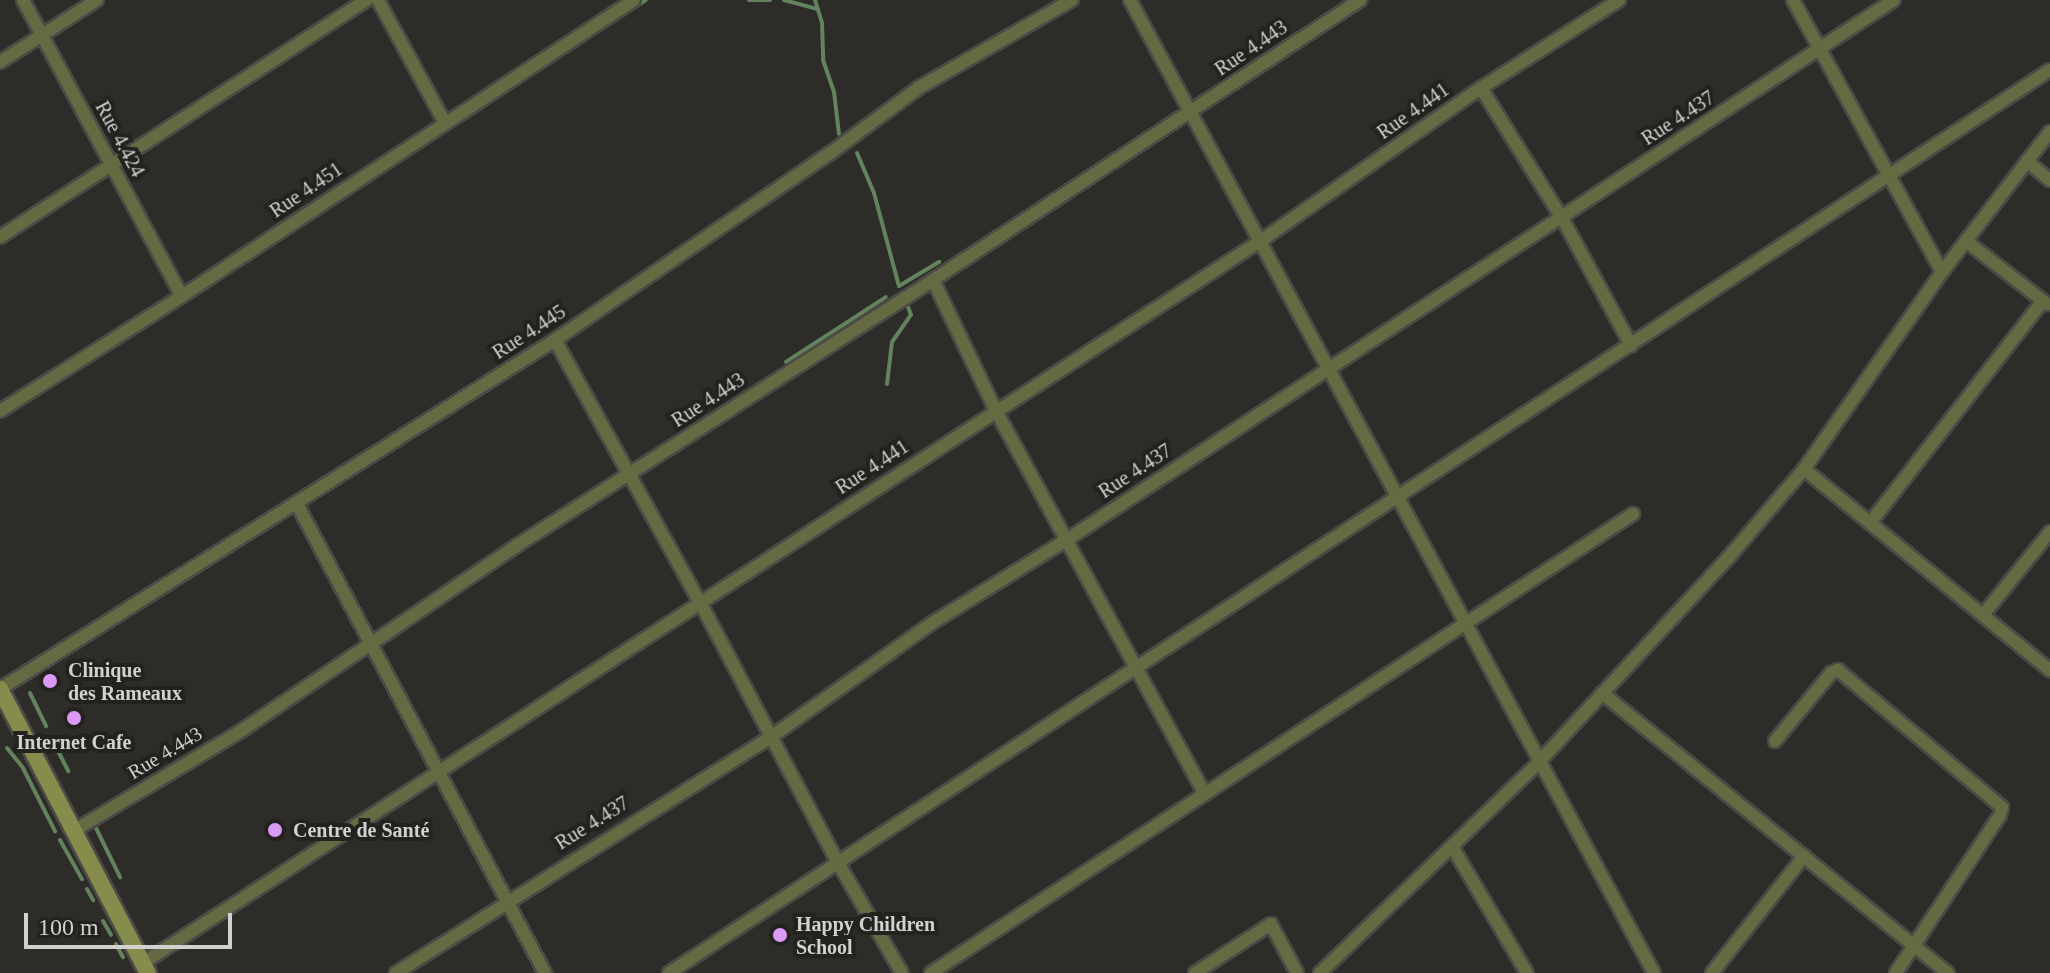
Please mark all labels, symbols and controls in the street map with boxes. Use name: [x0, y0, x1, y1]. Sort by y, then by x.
street label: Rue 4.443: [1210, 15, 1292, 81]
street label: Rue 4.441: [1372, 78, 1454, 144]
street label: Rue 4.437: [1637, 86, 1719, 150]
street label: Rue 4.424: [90, 97, 150, 181]
street label: Rue 4.451: [265, 157, 347, 223]
street label: Rue 4.445: [488, 300, 570, 364]
street label: Rue 4.443: [667, 368, 749, 432]
street label: Rue 4.441: [831, 435, 913, 499]
street label: Rue 4.437: [1094, 439, 1176, 503]
place label: Clinique des Rameaux: [68, 658, 182, 705]
marker: Clinique des Rameaux: [39, 670, 61, 692]
marker: Internet Cafe: [65, 709, 83, 727]
street label: Rue 4.443: [124, 722, 206, 784]
place label: Internet Cafe: [17, 730, 131, 754]
street label: Rue 4.437: [551, 791, 633, 855]
place label: Centre de Santé: [293, 818, 429, 842]
marker: Centre de Santé: [264, 819, 286, 841]
scale bar: [28, 897, 236, 947]
place label: Happy Children School: [796, 912, 935, 959]
text: 100 m: [38, 914, 99, 940]
marker: Happy Children School: [771, 926, 789, 944]

